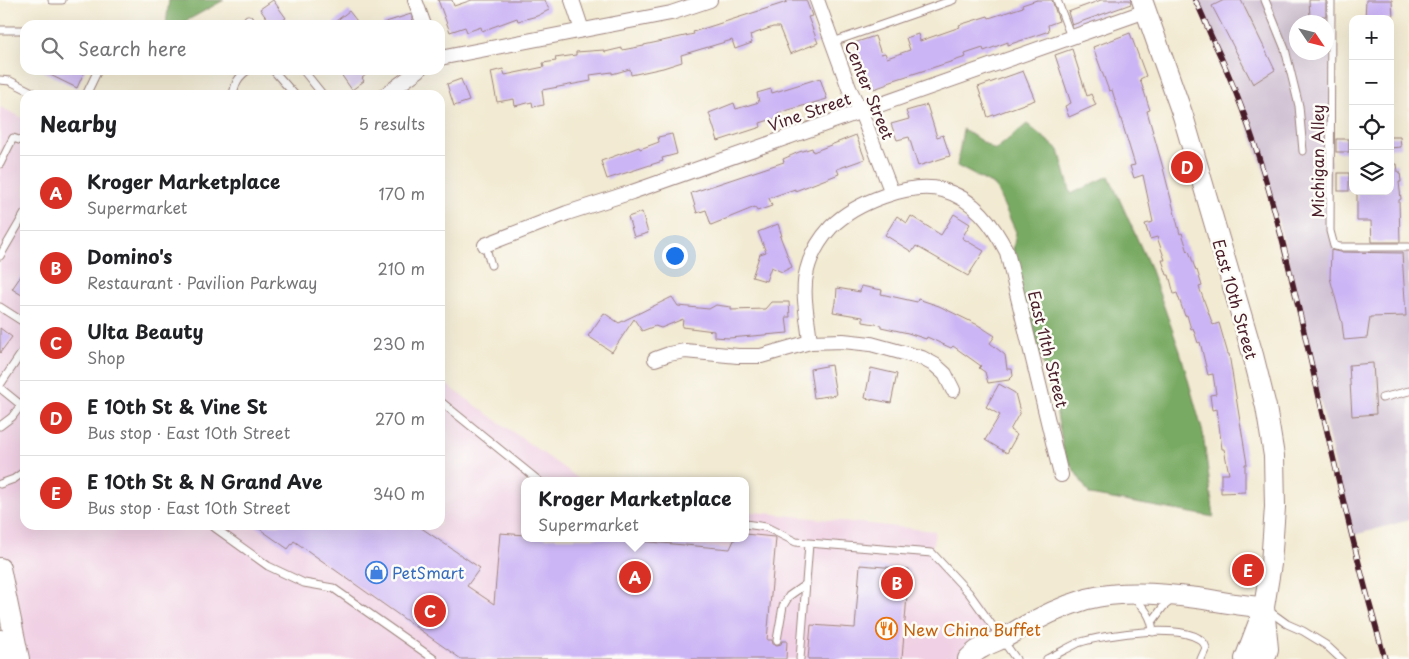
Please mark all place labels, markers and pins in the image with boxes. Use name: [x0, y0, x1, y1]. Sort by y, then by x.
pin: D: [1171, 148, 1203, 186]
pin: E: [1232, 551, 1264, 589]
pin: A: [619, 558, 651, 596]
shop icon: PetSmart: [364, 560, 388, 584]
place label: PetSmart: [392, 560, 465, 584]
pin: B: [881, 564, 913, 602]
pin: C: [414, 592, 446, 630]
restaurant icon: New China Buffet: [875, 617, 899, 641]
place label: New China Buffet: [903, 617, 1041, 641]

